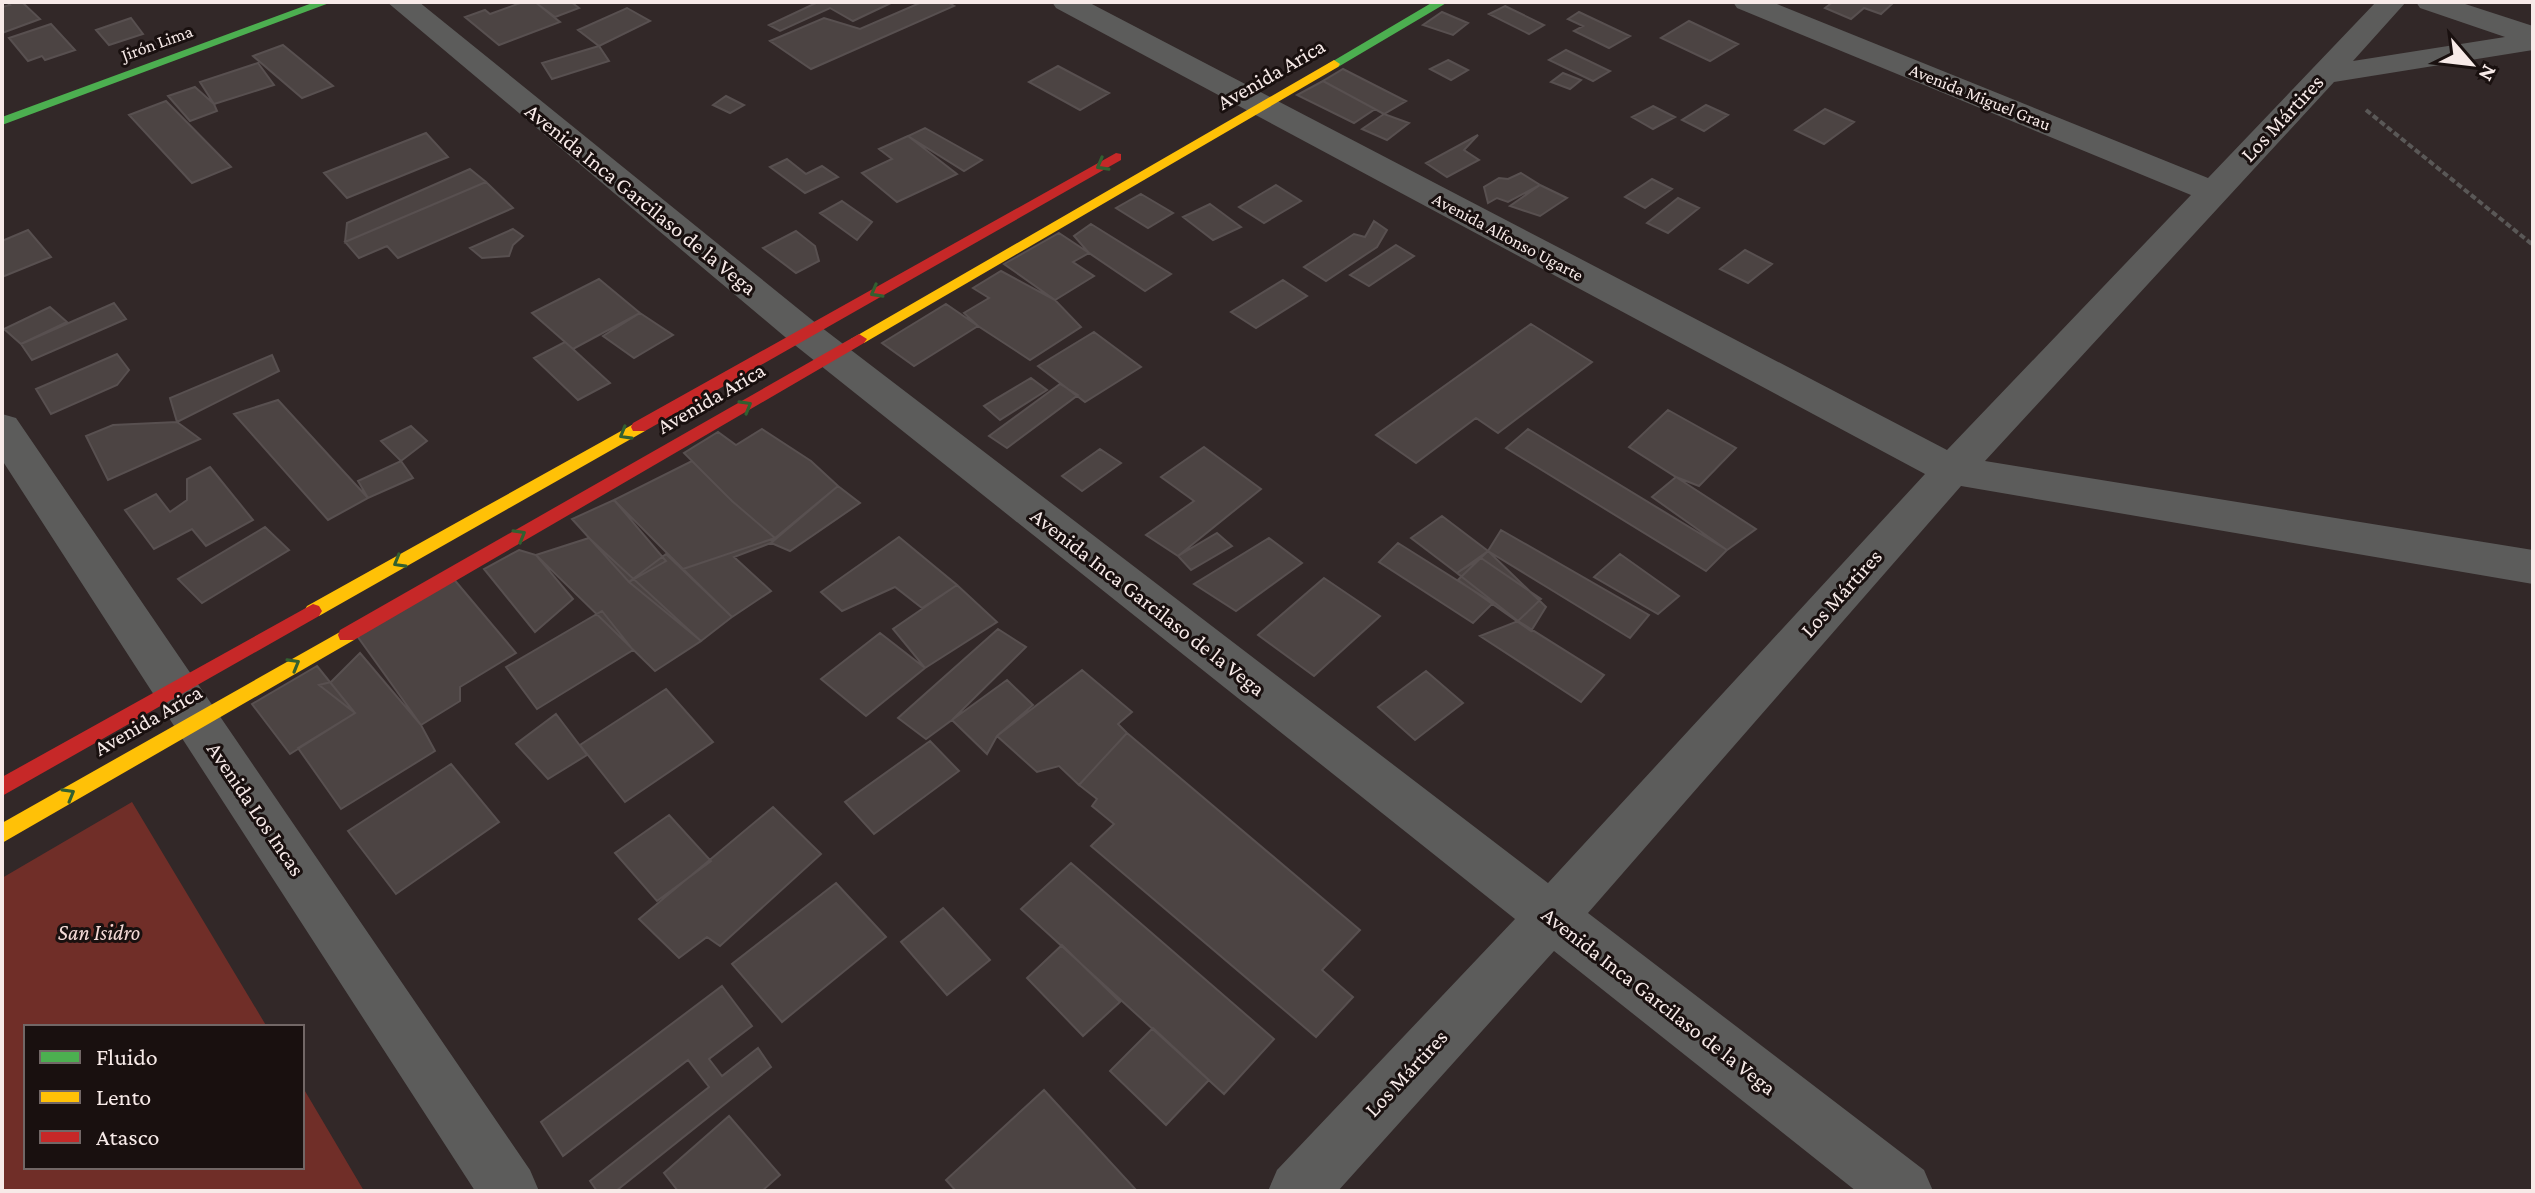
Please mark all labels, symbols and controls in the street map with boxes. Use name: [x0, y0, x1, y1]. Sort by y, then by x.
street label: Jirón Lima: [117, 21, 195, 66]
north arrow: [2431, 24, 2511, 104]
street label: Avenida Arica: [1213, 33, 1329, 115]
street label: Avenida Miguel Grau: [1906, 60, 2054, 135]
text: N: [2474, 61, 2503, 86]
street label: Los Mártires: [2235, 69, 2329, 167]
street label: Avenida Inca Garcilaso de la Vega: [520, 98, 762, 300]
one-way arrow: [1096, 155, 1111, 171]
street label: Avenida Alfonso Ugarte: [1429, 189, 1587, 285]
one-way arrow: [870, 282, 885, 298]
street label: Avenida Arica: [653, 357, 769, 439]
one-way arrow: [737, 400, 752, 416]
one-way arrow: [619, 424, 634, 440]
street label: Avenida Inca Garcilaso de la Vega: [1026, 503, 1270, 701]
one-way arrow: [511, 529, 526, 545]
street label: Los Mártires: [1795, 544, 1887, 642]
one-way arrow: [393, 552, 408, 568]
one-way arrow: [285, 658, 300, 674]
street label: Avenida Arica: [90, 679, 206, 761]
street label: Avenida Los Incas: [202, 737, 310, 881]
one-way arrow: [60, 788, 75, 804]
street label: Avenida Inca Garcilaso de la Vega: [1537, 902, 1781, 1100]
park label: San Isidro: [58, 920, 140, 945]
street label: Los Mártires: [1359, 1024, 1453, 1122]
legend: [24, 1025, 304, 1169]
text: Fluido: [96, 1043, 158, 1070]
text: Lento: [96, 1083, 151, 1110]
text: Atasco: [96, 1123, 160, 1150]

